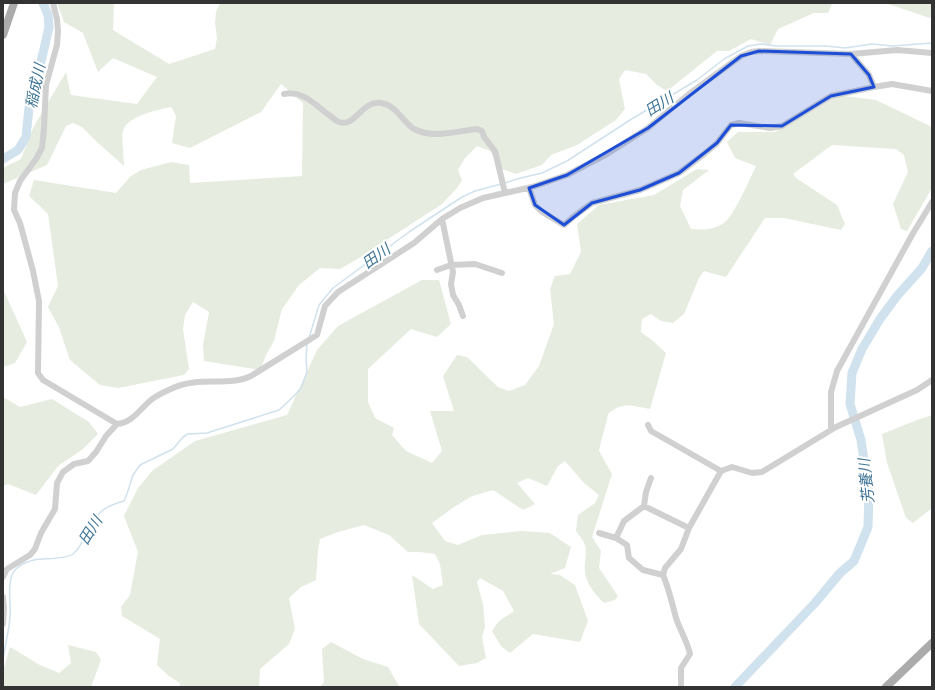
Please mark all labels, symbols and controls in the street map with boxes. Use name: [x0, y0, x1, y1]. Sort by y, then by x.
water label: 稲成川: [22, 60, 48, 110]
water label: 田川: [642, 88, 678, 119]
water label: 田川: [359, 239, 395, 272]
water label: 芳養川: [855, 456, 877, 504]
water label: 田川: [75, 511, 106, 547]

